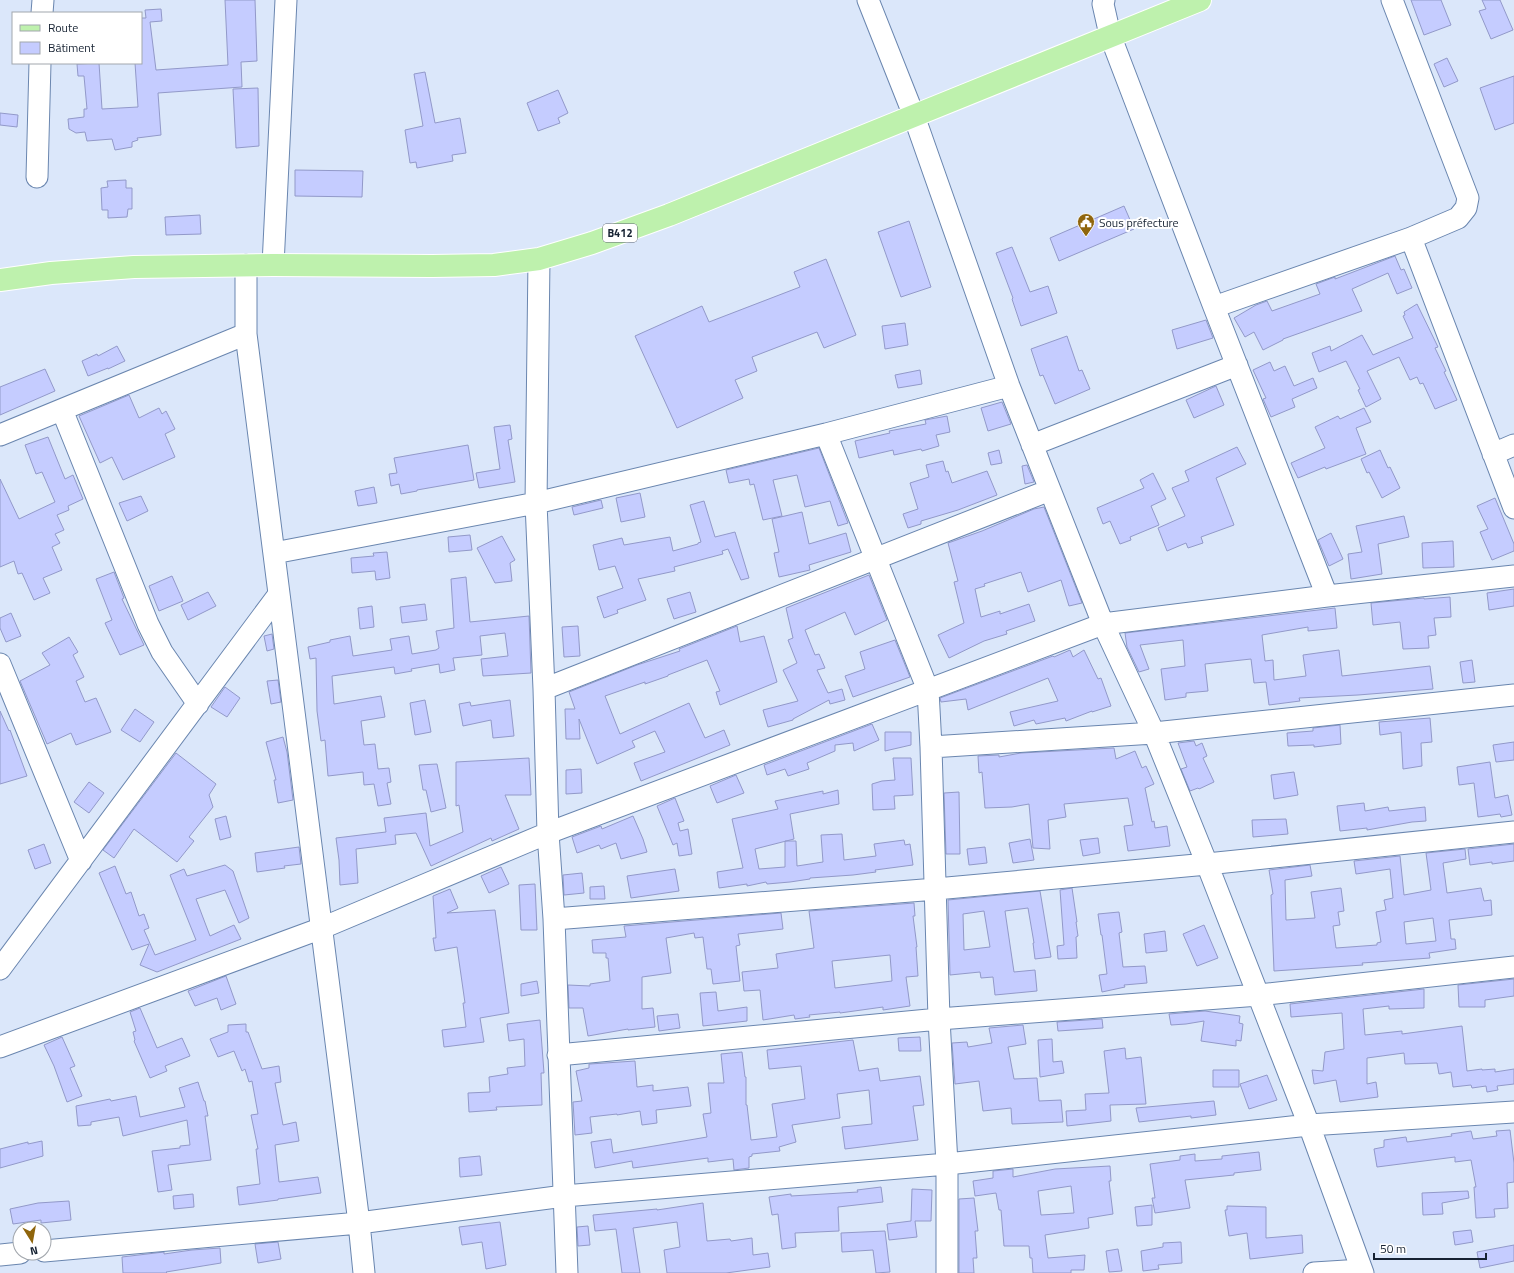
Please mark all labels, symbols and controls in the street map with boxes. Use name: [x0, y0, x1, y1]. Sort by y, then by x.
legend: [12, 12, 142, 64]
text: Route: [48, 18, 78, 37]
text: Bâtiment: [48, 38, 96, 57]
public building icon: Sous préfecture: [1076, 212, 1096, 237]
place label: Sous préfecture: [1099, 213, 1179, 232]
road number: B412: [603, 224, 637, 242]
north arrow: [12, 1221, 52, 1261]
scale bar: [1374, 1235, 1486, 1261]
text: 50 m: [1380, 1239, 1406, 1258]
text: N: [29, 1242, 39, 1259]

